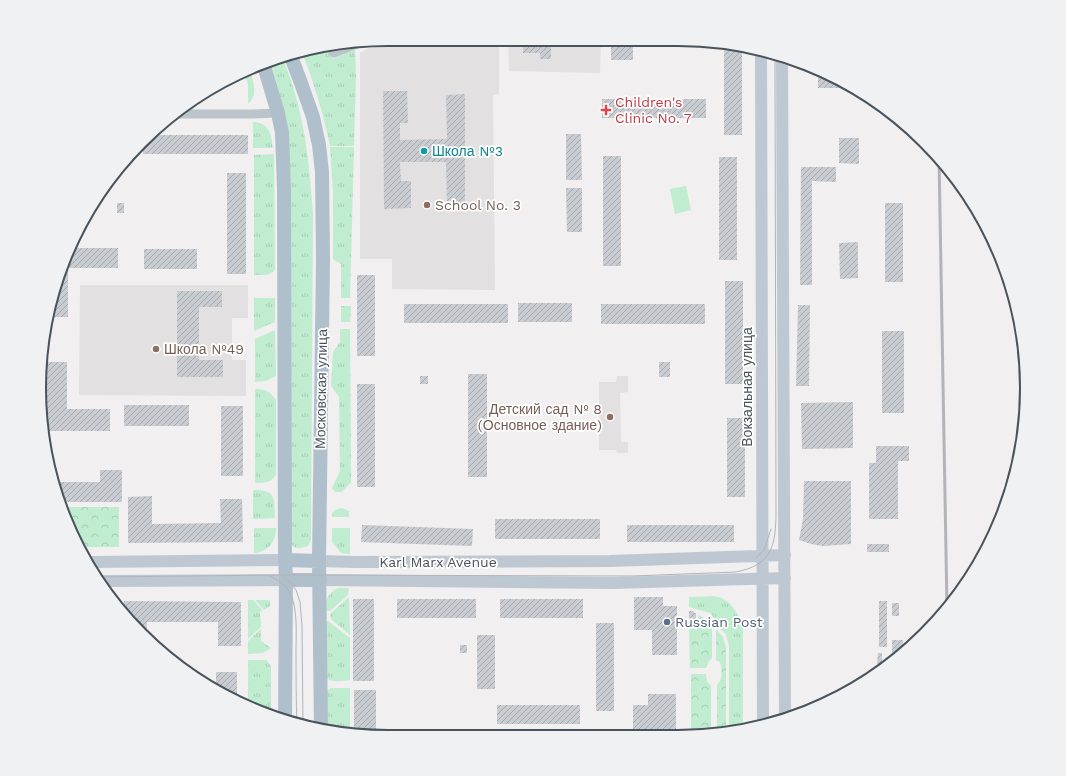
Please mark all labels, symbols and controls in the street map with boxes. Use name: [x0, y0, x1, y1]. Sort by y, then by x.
place label: Children's Clinic No. 7: [615, 94, 692, 126]
marker: Children's Clinic No. 7: [600, 104, 612, 116]
place label: Школа №3: [432, 143, 503, 159]
marker: Школа №3: [419, 146, 429, 156]
place label: School No. 3: [435, 197, 521, 213]
marker: School No. 3: [422, 200, 432, 210]
street label: Вокзальная улица: [739, 327, 755, 447]
street label: Московская улица: [312, 329, 330, 449]
place label: Школа №49: [164, 341, 244, 357]
marker: Школа №49: [151, 344, 161, 354]
place label: Детский сад № 8 (Основное здание): [478, 401, 602, 433]
marker: Детский сад № 8 (Основное здание): [605, 412, 615, 422]
street label: Karl Marx Avenue: [379, 554, 497, 570]
place label: Russian Post: [675, 614, 763, 630]
marker: Russian Post: [662, 617, 672, 627]

